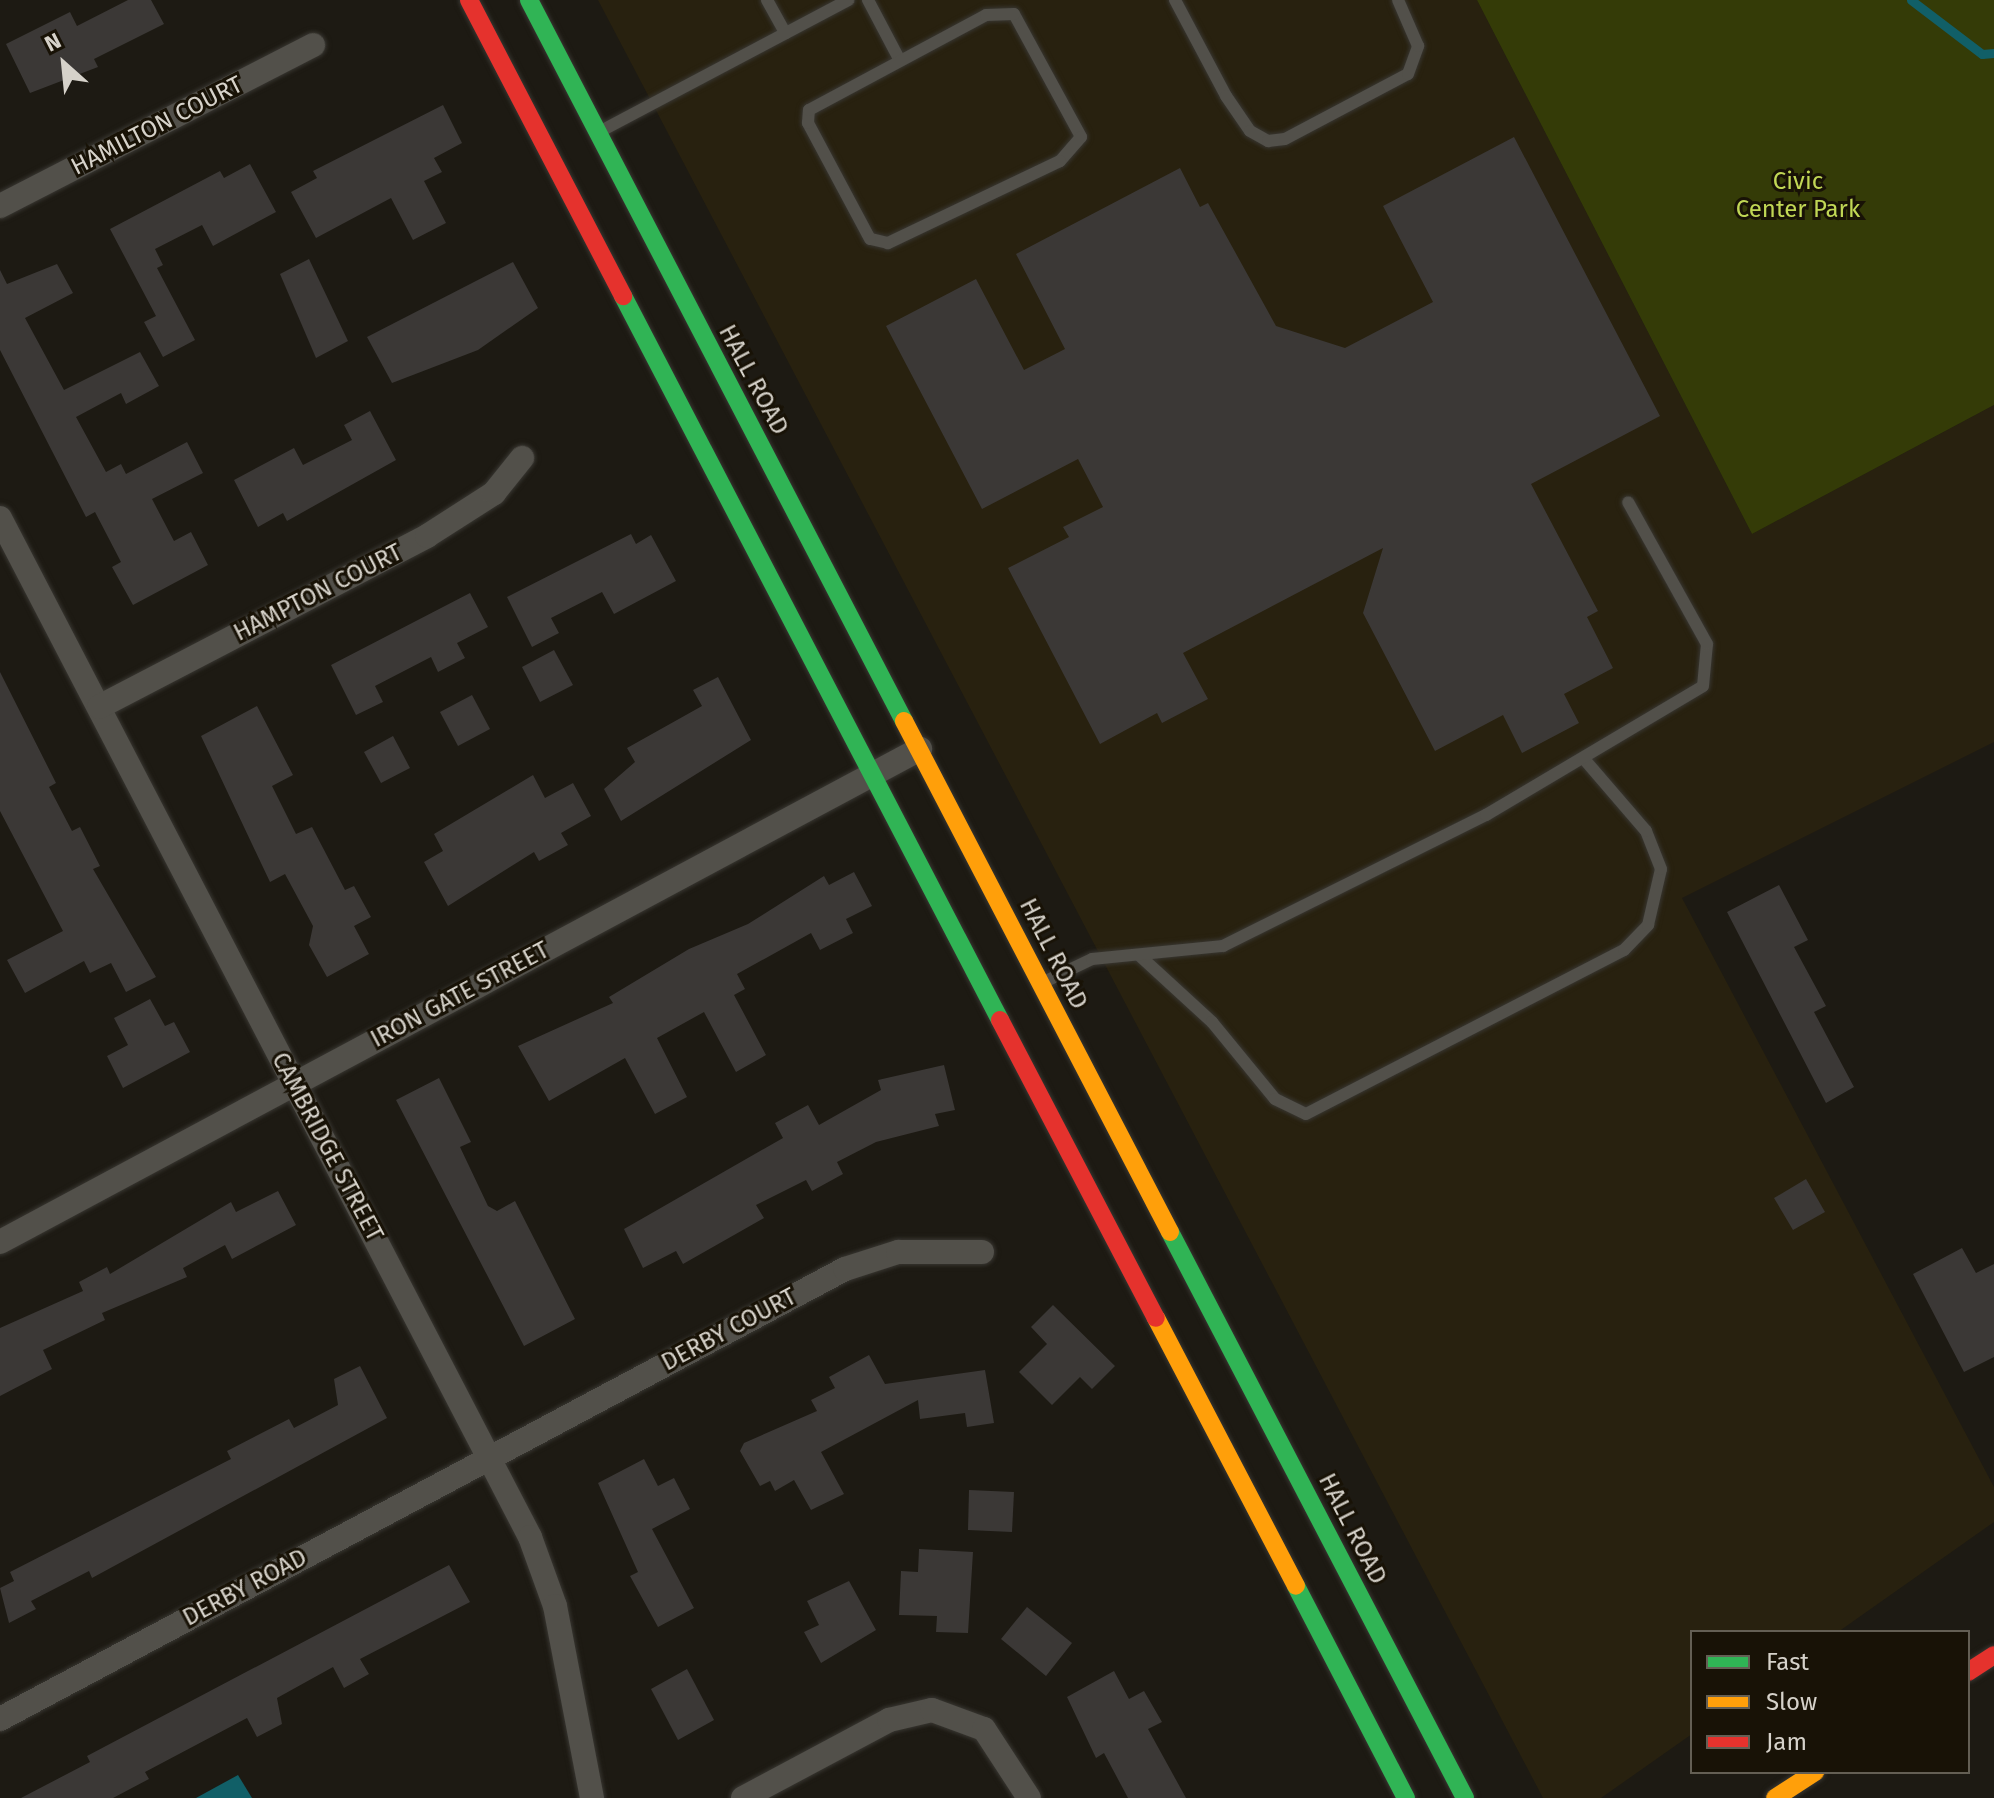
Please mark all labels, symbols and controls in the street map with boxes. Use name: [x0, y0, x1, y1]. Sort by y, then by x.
north arrow: [24, 24, 104, 104]
text: N: [40, 27, 66, 58]
street label: HAMILTON COURT: [66, 70, 248, 182]
park label: Civic Center Park: [1736, 168, 1860, 224]
street label: HALL ROAD: [712, 320, 794, 440]
street label: HAMPTON COURT: [229, 538, 407, 648]
street label: HALL ROAD: [1013, 894, 1093, 1014]
street label: IRON GATE STREET: [366, 936, 554, 1054]
street label: CAMBRIDGE STREET: [265, 1048, 389, 1246]
street label: DERBY COURT: [657, 1282, 801, 1378]
street label: HALL ROAD: [1312, 1469, 1392, 1589]
street label: DERBY ROAD: [178, 1543, 312, 1633]
legend: [1690, 1630, 1970, 1774]
text: Fast: [1766, 1648, 1809, 1676]
text: Slow: [1766, 1688, 1817, 1716]
text: Jam: [1766, 1728, 1807, 1756]

